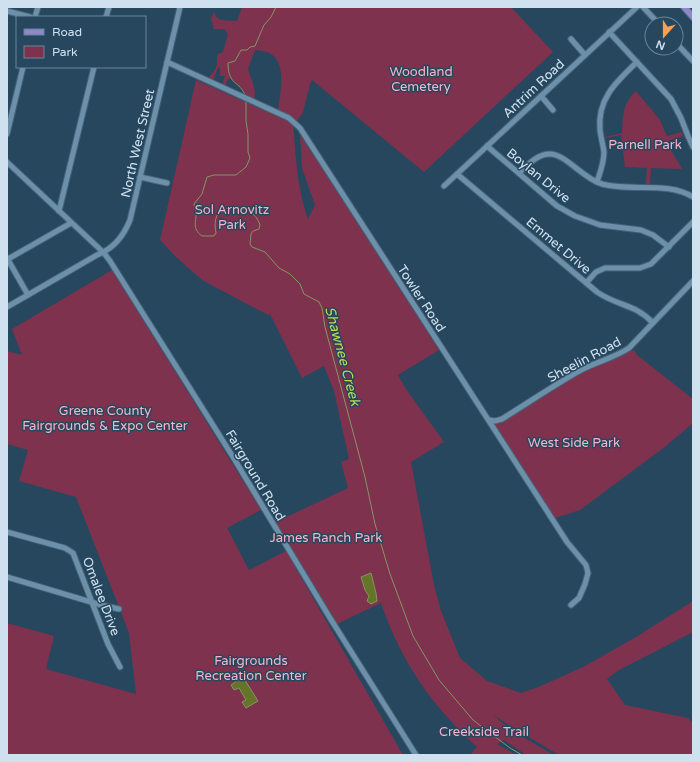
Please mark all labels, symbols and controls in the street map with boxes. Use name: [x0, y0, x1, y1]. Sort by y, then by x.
legend: [16, 16, 146, 68]
north arrow: [644, 16, 684, 56]
text: Road: [52, 25, 82, 39]
text: N: [654, 37, 667, 53]
text: Park: [52, 45, 78, 59]
street label: Antrim Road: [500, 56, 568, 121]
park label: Woodland Cemetery: [389, 64, 453, 95]
street label: North West Street: [118, 87, 158, 199]
park label: Parnell Park: [608, 137, 682, 153]
street label: Boylan Drive: [503, 145, 574, 206]
park label: Sol Arnovitz Park: [195, 202, 269, 233]
street label: Emmet Drive: [523, 214, 594, 278]
street label: Towler Road: [394, 262, 449, 335]
water label: Shawnee Creek: [321, 305, 364, 409]
street label: Sheelin Road: [545, 334, 624, 386]
park label: Greene County Fairgrounds & Expo Center: [22, 403, 188, 434]
street label: Fairground Road: [222, 427, 289, 524]
park label: West Side Park: [528, 435, 620, 451]
park label: James Ranch Park: [270, 530, 382, 546]
street label: Omalee Drive: [79, 555, 123, 638]
park label: Fairgrounds Recreation Center: [195, 653, 307, 684]
park label: Creekside Trail: [439, 724, 529, 740]

